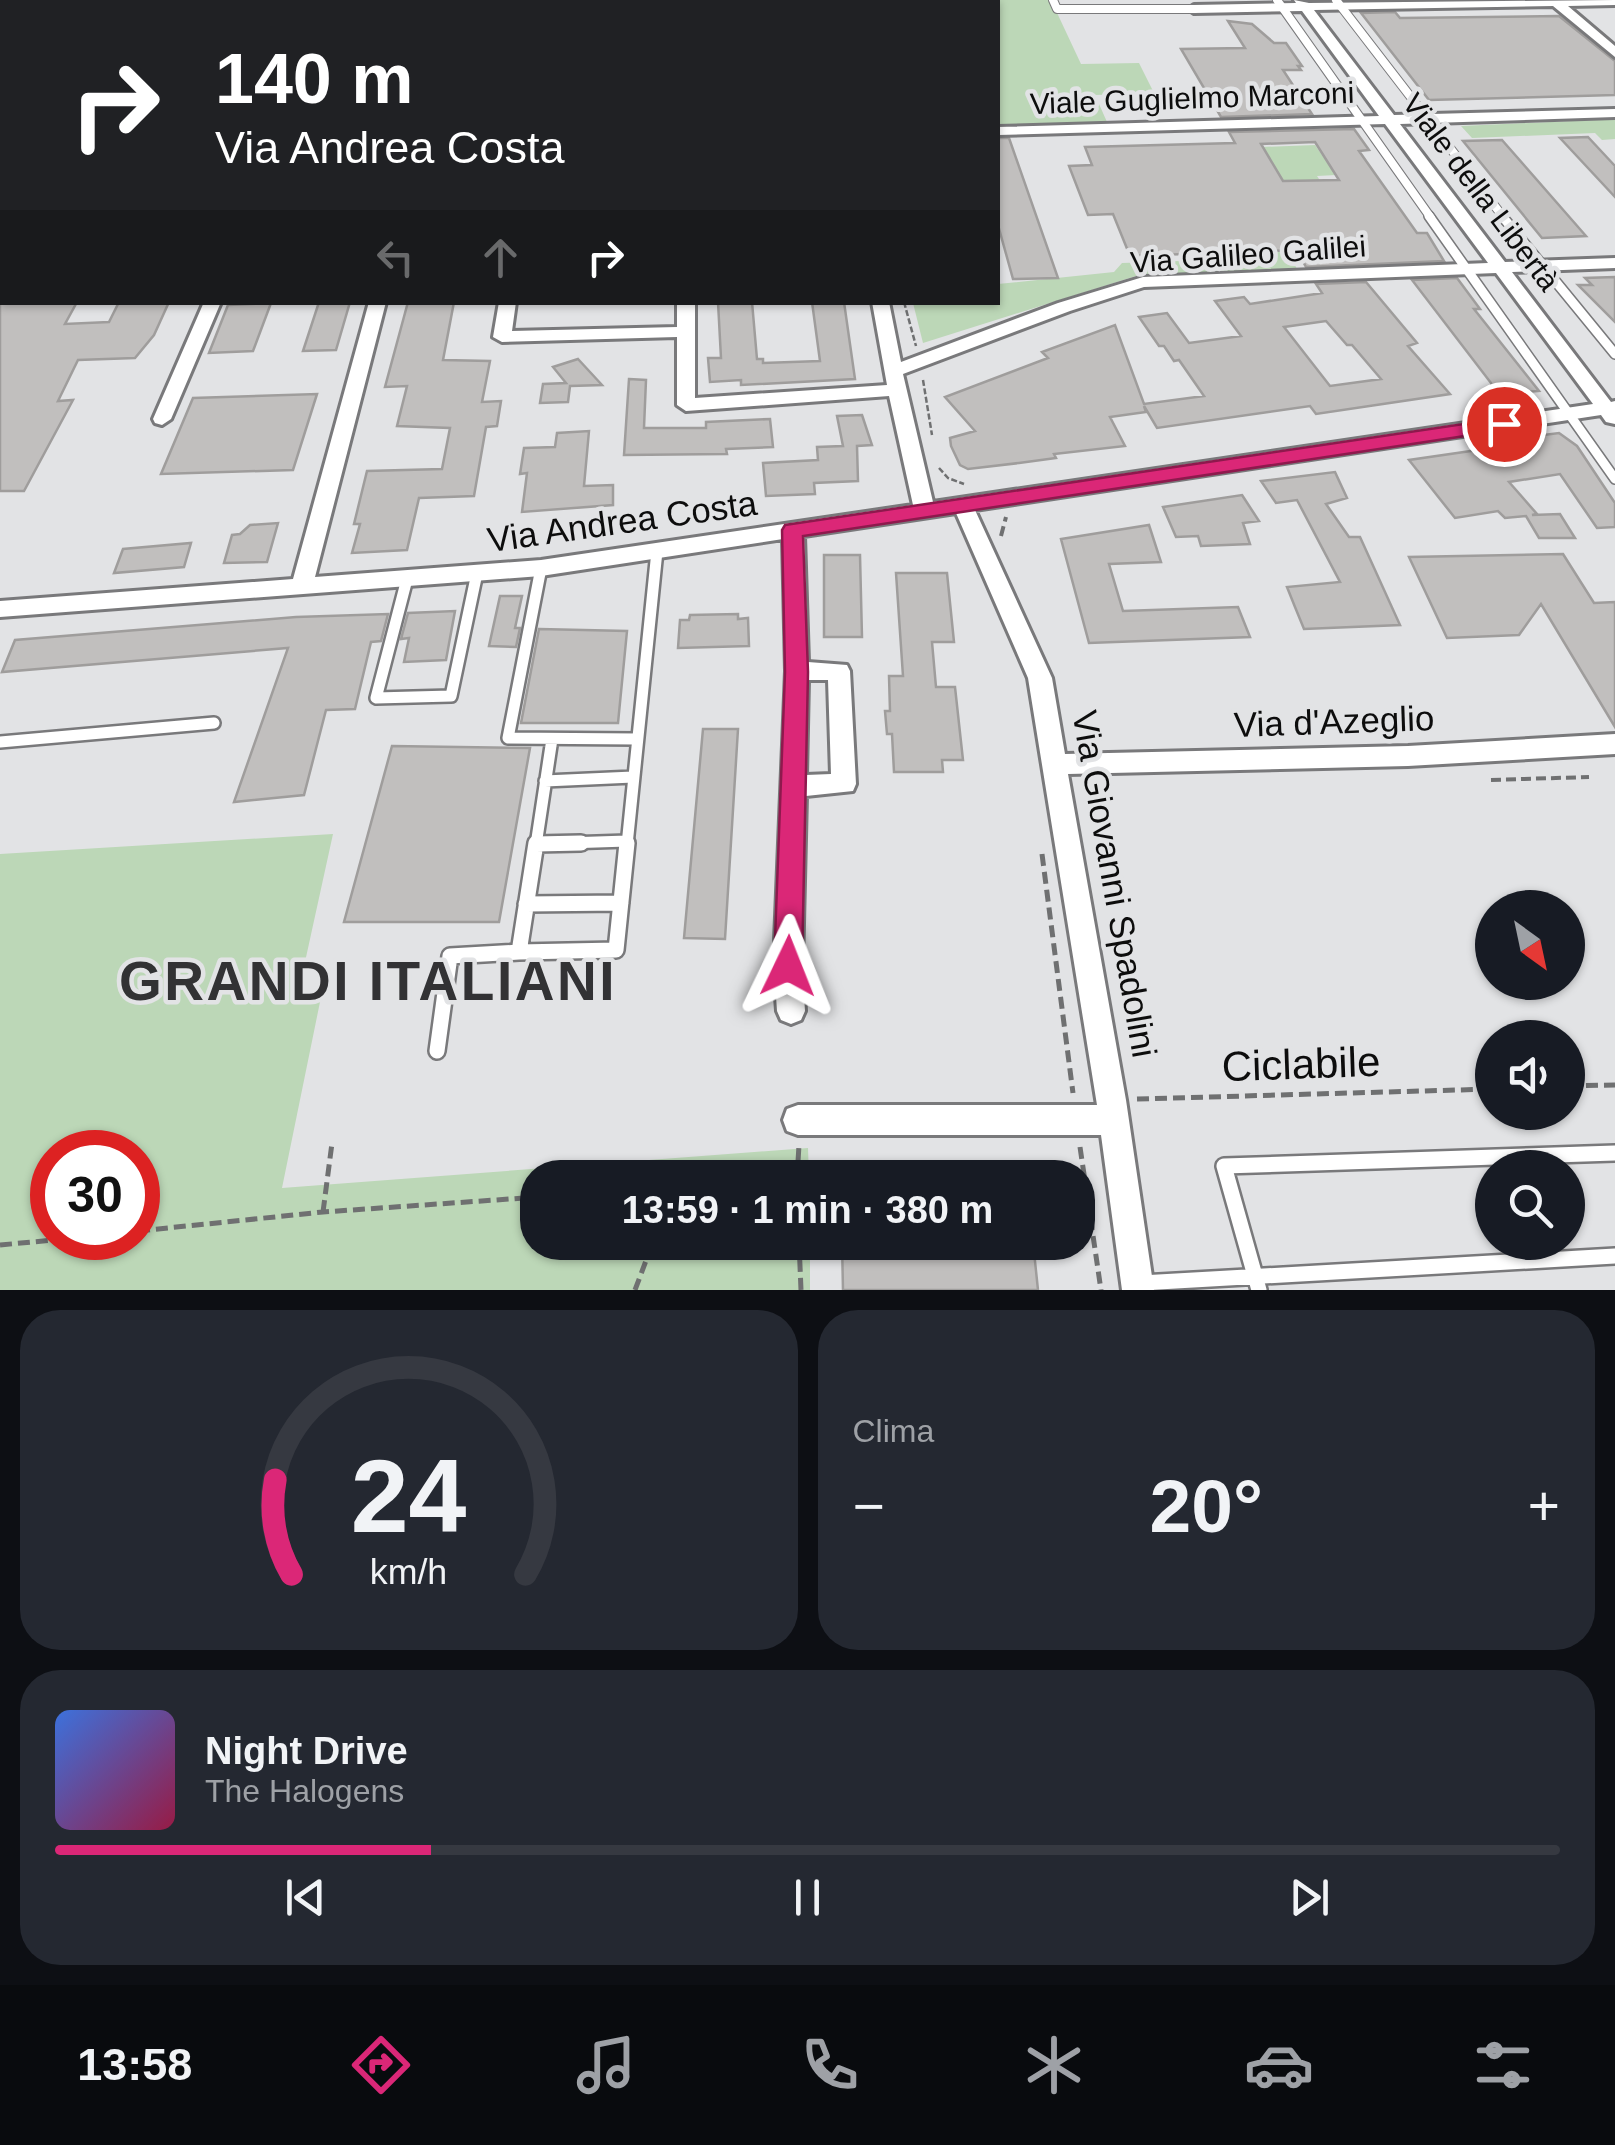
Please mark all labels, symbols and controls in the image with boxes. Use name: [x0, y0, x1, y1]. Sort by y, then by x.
icon: right: [50, 40, 180, 170]
text: 140 m: [215, 40, 413, 118]
street label: Viale Guglielmo Marconi: [1029, 76, 1355, 120]
street label: Viale della Libertà: [1396, 87, 1566, 297]
text: Via Andrea Costa: [215, 122, 564, 173]
street label: Via Galileo Galilei: [1129, 229, 1367, 279]
icon: left: [368, 230, 423, 285]
icon: ahead: [473, 230, 528, 285]
icon: right: [578, 230, 633, 285]
pin: [1462, 382, 1547, 467]
icon: arrive: [1477, 397, 1532, 452]
street label: Via Andrea Costa: [485, 483, 760, 559]
street label: Via d'Azeglio: [1233, 698, 1435, 744]
street label: Via Giovanni Spadolini: [1065, 708, 1165, 1060]
north arrow: [1475, 890, 1585, 1000]
map controls: [1475, 890, 1585, 1260]
position arrow: [736, 914, 840, 1018]
district label: GRANDI ITALIANI: [119, 950, 617, 1012]
button: sound: [1475, 1020, 1585, 1130]
street label: Ciclabile: [1221, 1038, 1381, 1090]
speed limit sign: 30: [30, 1130, 160, 1260]
button: search: [1475, 1150, 1585, 1260]
text: 13:59 · 1 min · 380 m: [622, 1189, 993, 1231]
text: Clima: [853, 1413, 934, 1449]
text: 24: [351, 1438, 467, 1554]
text: 20°: [1150, 1464, 1263, 1548]
text: −: [853, 1475, 885, 1537]
text: +: [1528, 1475, 1560, 1537]
text: km/h: [370, 1552, 447, 1592]
text: Night Drive: [205, 1730, 408, 1772]
text: The Halogens: [205, 1773, 404, 1809]
icon: previous: [278, 1870, 333, 1925]
icon: pause: [780, 1870, 835, 1925]
icon: next: [1282, 1870, 1337, 1925]
icon: directions: [346, 2030, 416, 2100]
icon: music: [571, 2030, 641, 2100]
icon: phone: [795, 2030, 865, 2100]
icon: climate: [1019, 2030, 1089, 2100]
icon: car: [1244, 2030, 1314, 2100]
icon: filters: [1468, 2030, 1538, 2100]
text: 13:58: [77, 2039, 192, 2090]

